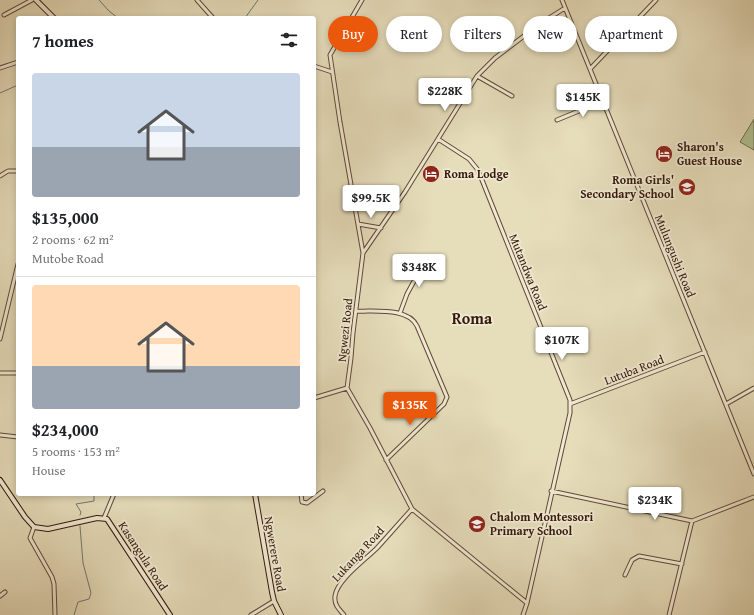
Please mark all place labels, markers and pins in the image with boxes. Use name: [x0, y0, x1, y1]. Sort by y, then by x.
pin: $228K: [417, 78, 473, 112]
pin: $145K: [555, 84, 611, 118]
place label: Sharon's Guest House: [677, 138, 742, 169]
hotel icon: Sharon's Guest House: [654, 144, 674, 164]
hotel icon: Roma Lodge: [421, 164, 441, 184]
place label: Roma Lodge: [444, 165, 509, 182]
place label: Roma Girls' Secondary School: [580, 171, 674, 202]
school or university icon: Roma Girls' Secondary School: [677, 177, 697, 197]
pin: $99.5K: [338, 185, 404, 219]
pin: $348K: [391, 254, 447, 288]
pin: $107K: [534, 327, 590, 361]
pin: $135K: [382, 392, 438, 426]
pin: $234K: [627, 487, 683, 521]
place label: Chalom Montessori Primary School: [490, 508, 594, 539]
school or university icon: Chalom Montessori Primary School: [467, 514, 487, 534]

